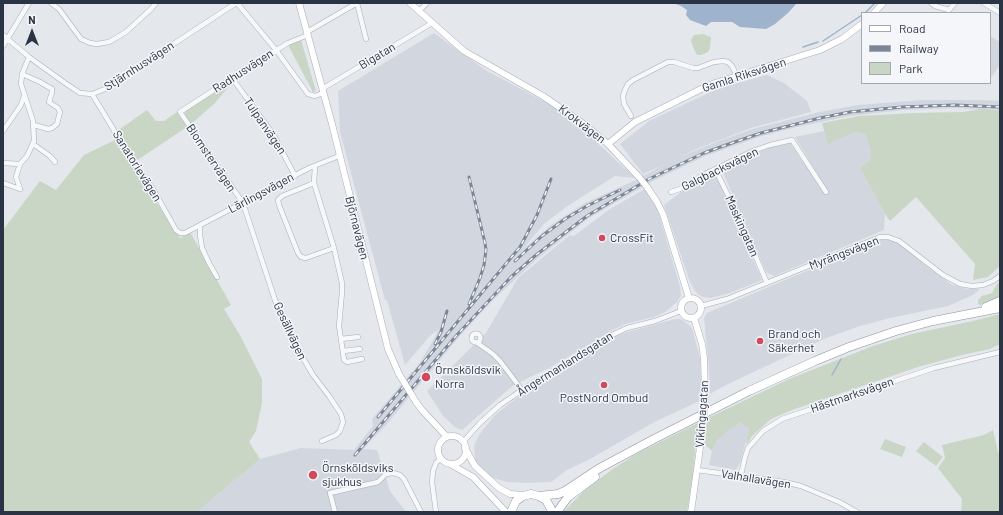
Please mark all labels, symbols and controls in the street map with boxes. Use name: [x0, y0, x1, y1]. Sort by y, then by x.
north arrow: [12, 12, 52, 52]
legend: [861, 12, 991, 84]
text: N: [28, 13, 36, 26]
text: Road: [899, 21, 926, 35]
street label: Stjärnhusvägen: [101, 38, 177, 94]
street label: Bigatan: [356, 40, 398, 72]
text: Railway: [899, 41, 938, 55]
street label: Radhusvägen: [210, 46, 276, 96]
street label: Gamla Riksvägen: [700, 55, 788, 95]
text: Park: [899, 61, 923, 75]
street label: Tulpanvägen: [241, 95, 289, 157]
street label: Krokvägen: [556, 102, 608, 146]
street label: Blomstervägen: [183, 121, 239, 195]
street label: Sanatorievägen: [109, 128, 165, 204]
street label: Galgbacksvägen: [679, 144, 761, 194]
street label: Lärlingsvägen: [226, 170, 296, 216]
street label: Maskingatan: [722, 193, 762, 259]
street label: Björnavägen: [342, 195, 372, 261]
place label: CrossFit: [610, 231, 654, 245]
marker: CrossFit: [597, 233, 607, 243]
street label: Myrängsvägen: [807, 233, 881, 273]
street label: Gesällvägen: [270, 300, 310, 362]
place label: Brand och Säkerhet: [768, 327, 821, 355]
street label: Ångermanlandsgatan: [514, 329, 616, 399]
marker: Brand och Säkerhet: [755, 336, 765, 346]
place label: Örnsköldsvik Norra: [435, 363, 501, 391]
marker: Örnsköldsvik Norra: [420, 371, 432, 383]
street label: Hästmarksvägen: [809, 374, 895, 416]
marker: PostNord Ombud: [599, 380, 609, 390]
street label: Vikingagatan: [692, 380, 712, 448]
place label: PostNord Ombud: [560, 391, 648, 405]
place label: Örnsköldsviks sjukhus: [322, 461, 393, 489]
street label: Valhallavägen: [720, 466, 792, 492]
marker: Örnsköldsviks sjukhus: [307, 469, 319, 481]

